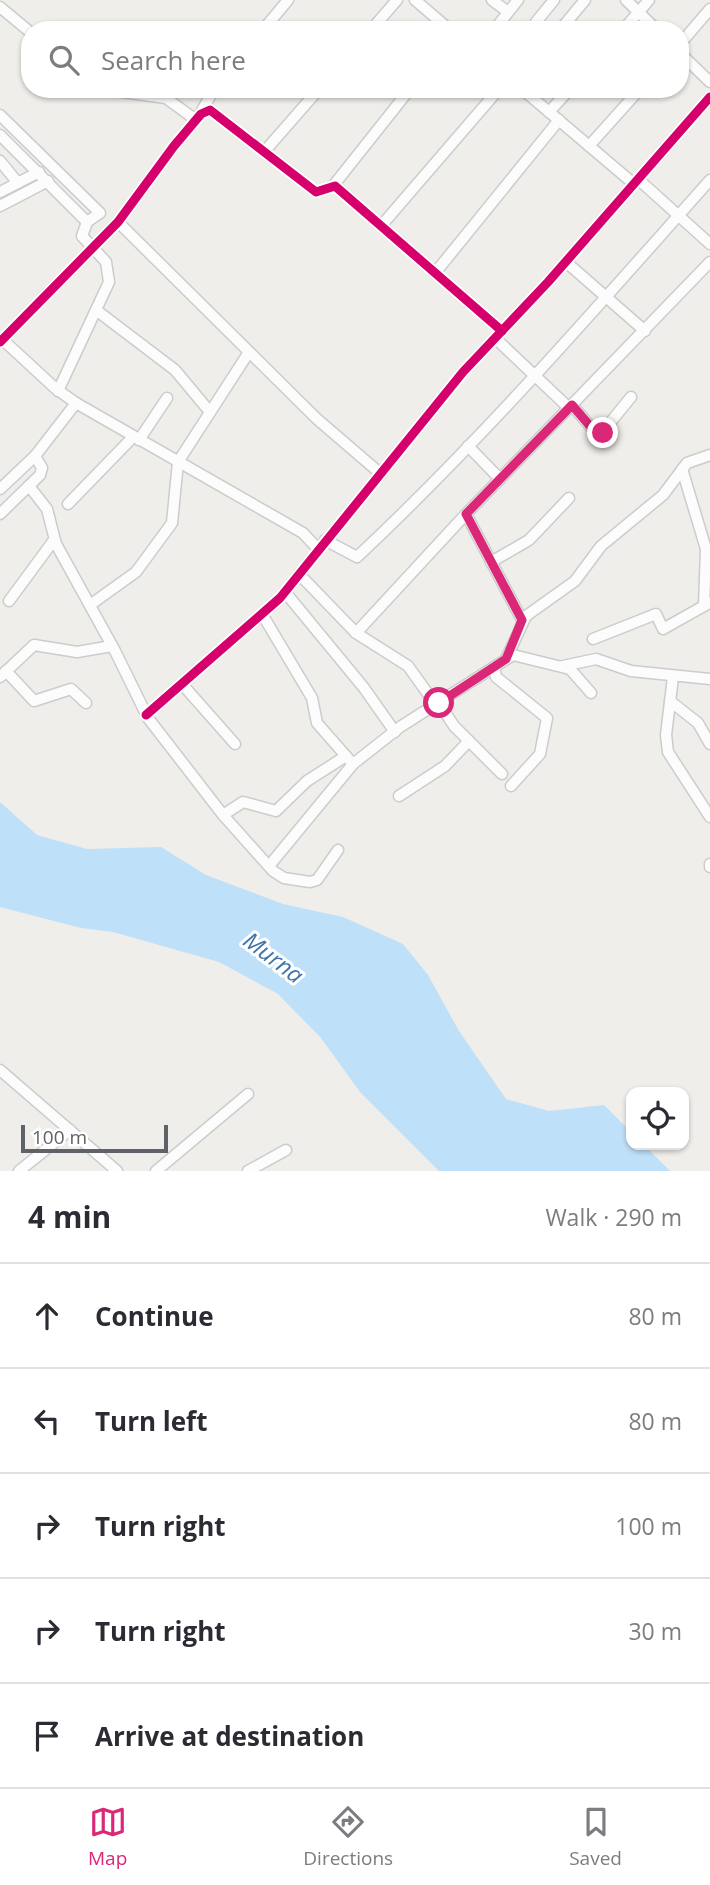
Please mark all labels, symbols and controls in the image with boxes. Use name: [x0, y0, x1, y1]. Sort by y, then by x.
search box: [21, 21, 689, 98]
icon: search: [45, 41, 83, 79]
text: Search here: [101, 42, 246, 78]
route end: [587, 417, 618, 448]
route start: [423, 687, 454, 718]
water label: Murna: [237, 924, 311, 990]
map controls: [626, 1087, 689, 1150]
button: locate: [626, 1087, 689, 1150]
scale bar: [21, 1122, 168, 1154]
text: 100 m: [32, 1124, 87, 1150]
text: 4 min: [28, 1196, 111, 1237]
text: Walk · 290 m: [545, 1201, 682, 1233]
icon: ahead: [28, 1297, 66, 1335]
text: Continue: [95, 1298, 214, 1334]
text: 80 m: [628, 1300, 682, 1332]
icon: left: [28, 1402, 66, 1440]
text: Turn left: [95, 1403, 207, 1439]
text: 80 m: [628, 1405, 682, 1437]
icon: right: [28, 1507, 66, 1545]
text: Turn right: [95, 1508, 226, 1544]
text: 100 m: [615, 1510, 682, 1542]
icon: right: [28, 1612, 66, 1650]
text: Turn right: [95, 1613, 226, 1649]
text: 30 m: [628, 1615, 682, 1647]
icon: arrive: [28, 1717, 66, 1755]
text: Arrive at destination: [95, 1718, 364, 1754]
tab: Map: [88, 1803, 127, 1871]
tab: Directions: [303, 1803, 393, 1871]
tab: Saved: [569, 1803, 622, 1871]

